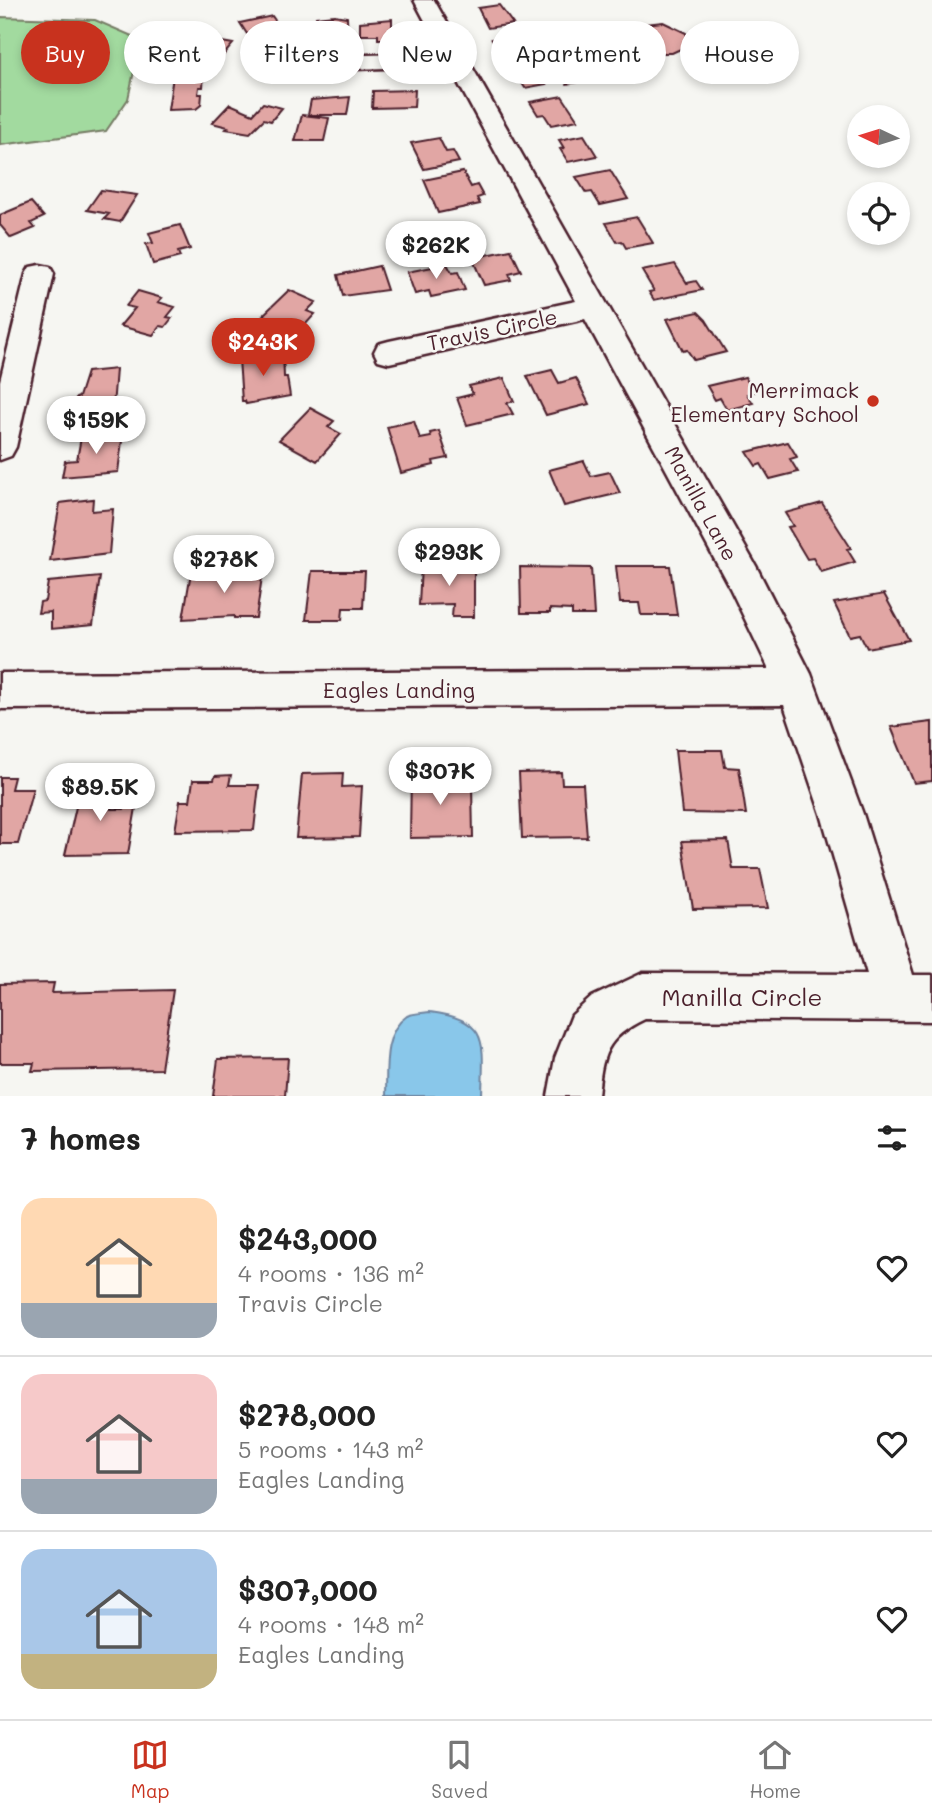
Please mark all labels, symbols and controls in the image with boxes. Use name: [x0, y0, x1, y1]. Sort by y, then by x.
chip: Buy: [21, 21, 110, 84]
chip: Rent: [124, 21, 226, 84]
chip: Filters: [240, 21, 364, 84]
chip: New: [378, 21, 477, 84]
chip: Apartment: [491, 21, 666, 84]
chip: House: [680, 21, 799, 84]
north arrow: [847, 105, 910, 168]
map controls: [847, 105, 910, 245]
button: locate: [847, 182, 910, 245]
pin: $262K: [387, 222, 485, 281]
text: $262K: [402, 229, 470, 259]
street label: Travis Circle: [424, 302, 560, 356]
pin: $243K: [214, 318, 312, 378]
text: $243K: [228, 326, 298, 356]
place label: Merrimack Elementary School: [671, 376, 859, 427]
marker: Merrimack Elementary School: [865, 393, 881, 409]
pin: $159K: [47, 396, 145, 456]
text: $159K: [63, 404, 129, 434]
street label: Manilla Lane: [659, 441, 745, 565]
pin: $293K: [400, 528, 498, 588]
pin: $278K: [175, 536, 273, 595]
text: $293K: [414, 536, 484, 566]
text: $278K: [189, 543, 259, 573]
street label: Eagles Landing: [323, 676, 475, 703]
pin: $307K: [391, 748, 489, 807]
text: $307K: [405, 755, 475, 785]
pin: $89.5K: [43, 764, 157, 823]
text: $89.5K: [61, 771, 139, 801]
street label: Manilla Circle: [662, 981, 822, 1012]
text: 7 homes: [21, 1118, 141, 1158]
icon: filters: [873, 1119, 911, 1157]
text: $243,000: [238, 1218, 377, 1258]
icon: home: [77, 1226, 161, 1310]
icon: heart: [873, 1249, 911, 1287]
text: 4 rooms · 136 m²: [238, 1258, 424, 1288]
text: Travis Circle: [238, 1288, 383, 1318]
text: $278,000: [238, 1394, 376, 1434]
icon: home: [77, 1402, 161, 1486]
icon: heart: [873, 1425, 911, 1463]
text: 5 rooms · 143 m²: [238, 1434, 424, 1464]
text: Eagles Landing: [238, 1464, 404, 1494]
text: $307,000: [238, 1569, 378, 1609]
icon: home: [77, 1577, 161, 1661]
icon: heart: [873, 1600, 911, 1638]
text: 4 rooms · 148 m²: [238, 1609, 424, 1639]
text: Eagles Landing: [238, 1639, 404, 1669]
tab: Map: [131, 1736, 170, 1803]
tab: Saved: [431, 1736, 488, 1803]
tab: Home: [749, 1736, 801, 1803]

